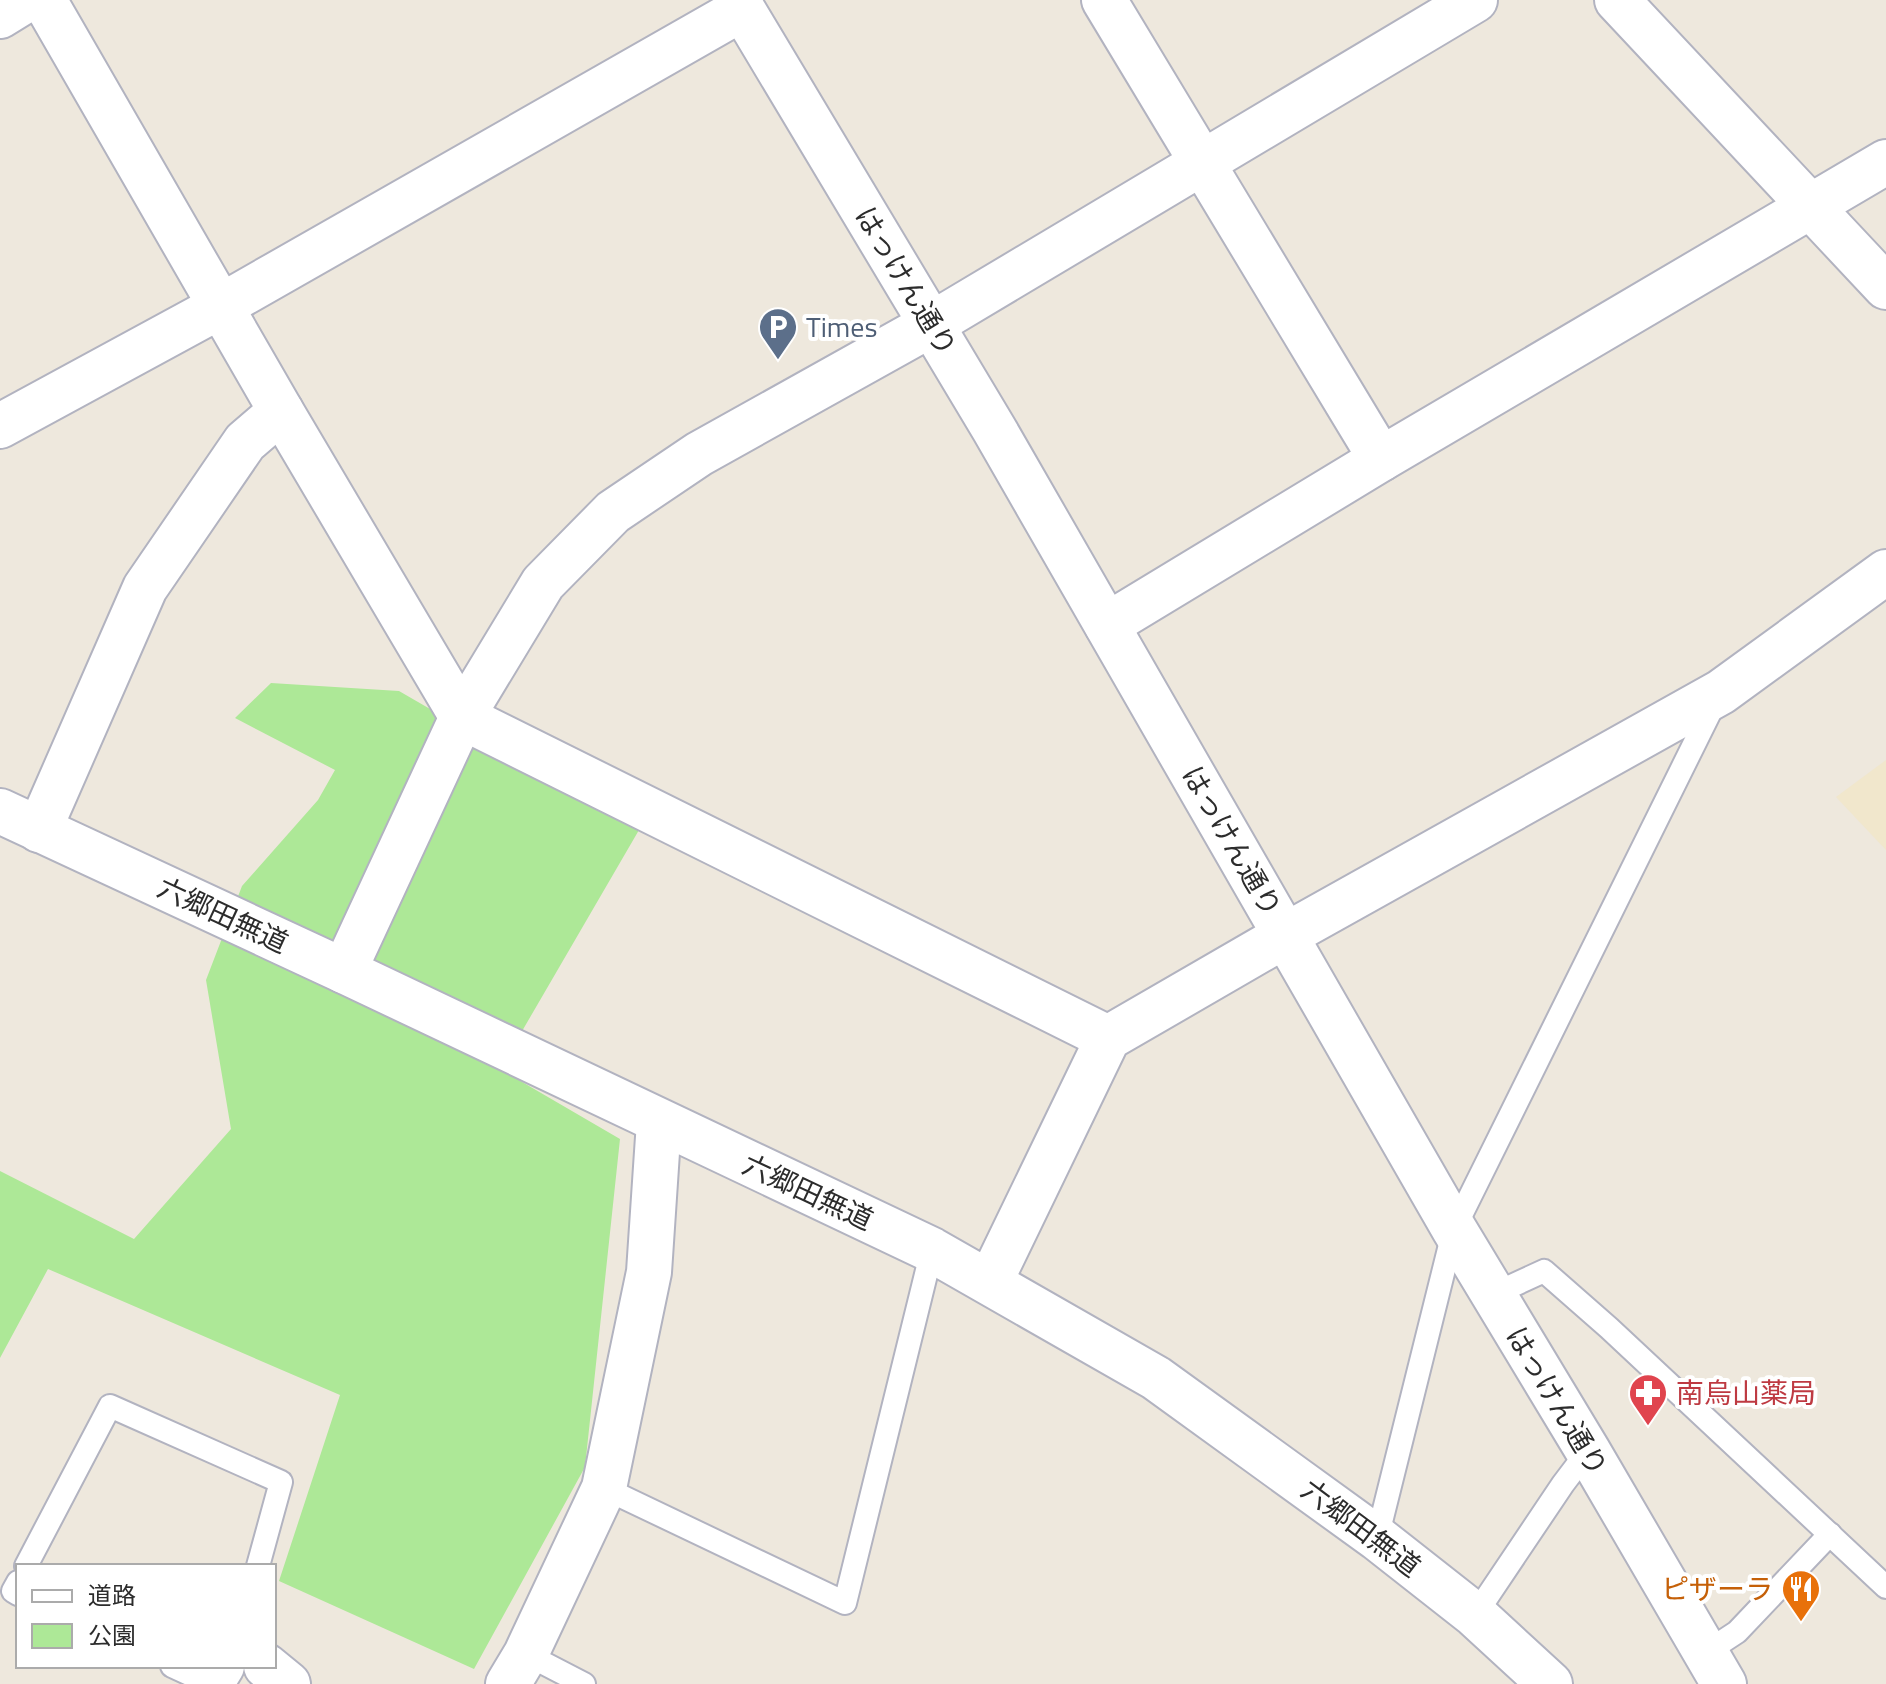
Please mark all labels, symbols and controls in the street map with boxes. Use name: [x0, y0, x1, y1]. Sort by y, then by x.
street label: はっけん通り: [845, 198, 968, 364]
place label: Times: [806, 305, 877, 348]
parking icon: Times: [757, 306, 799, 361]
street label: はっけん通り: [1172, 757, 1293, 924]
street label: 六郷田無道: [151, 865, 296, 964]
street label: 六郷田無道: [736, 1142, 881, 1241]
street label: はっけん通り: [1496, 1318, 1619, 1484]
place label: 南烏山薬局: [1676, 1371, 1816, 1414]
pharmacy icon: 南烏山薬局: [1627, 1372, 1669, 1427]
street label: 六郷田無道: [1292, 1468, 1430, 1587]
legend: [16, 1564, 276, 1668]
place label: ピザーラ: [1661, 1567, 1773, 1610]
restaurant icon: ピザーラ: [1780, 1568, 1822, 1623]
text: 道路: [88, 1577, 136, 1613]
text: 公園: [88, 1617, 136, 1653]

